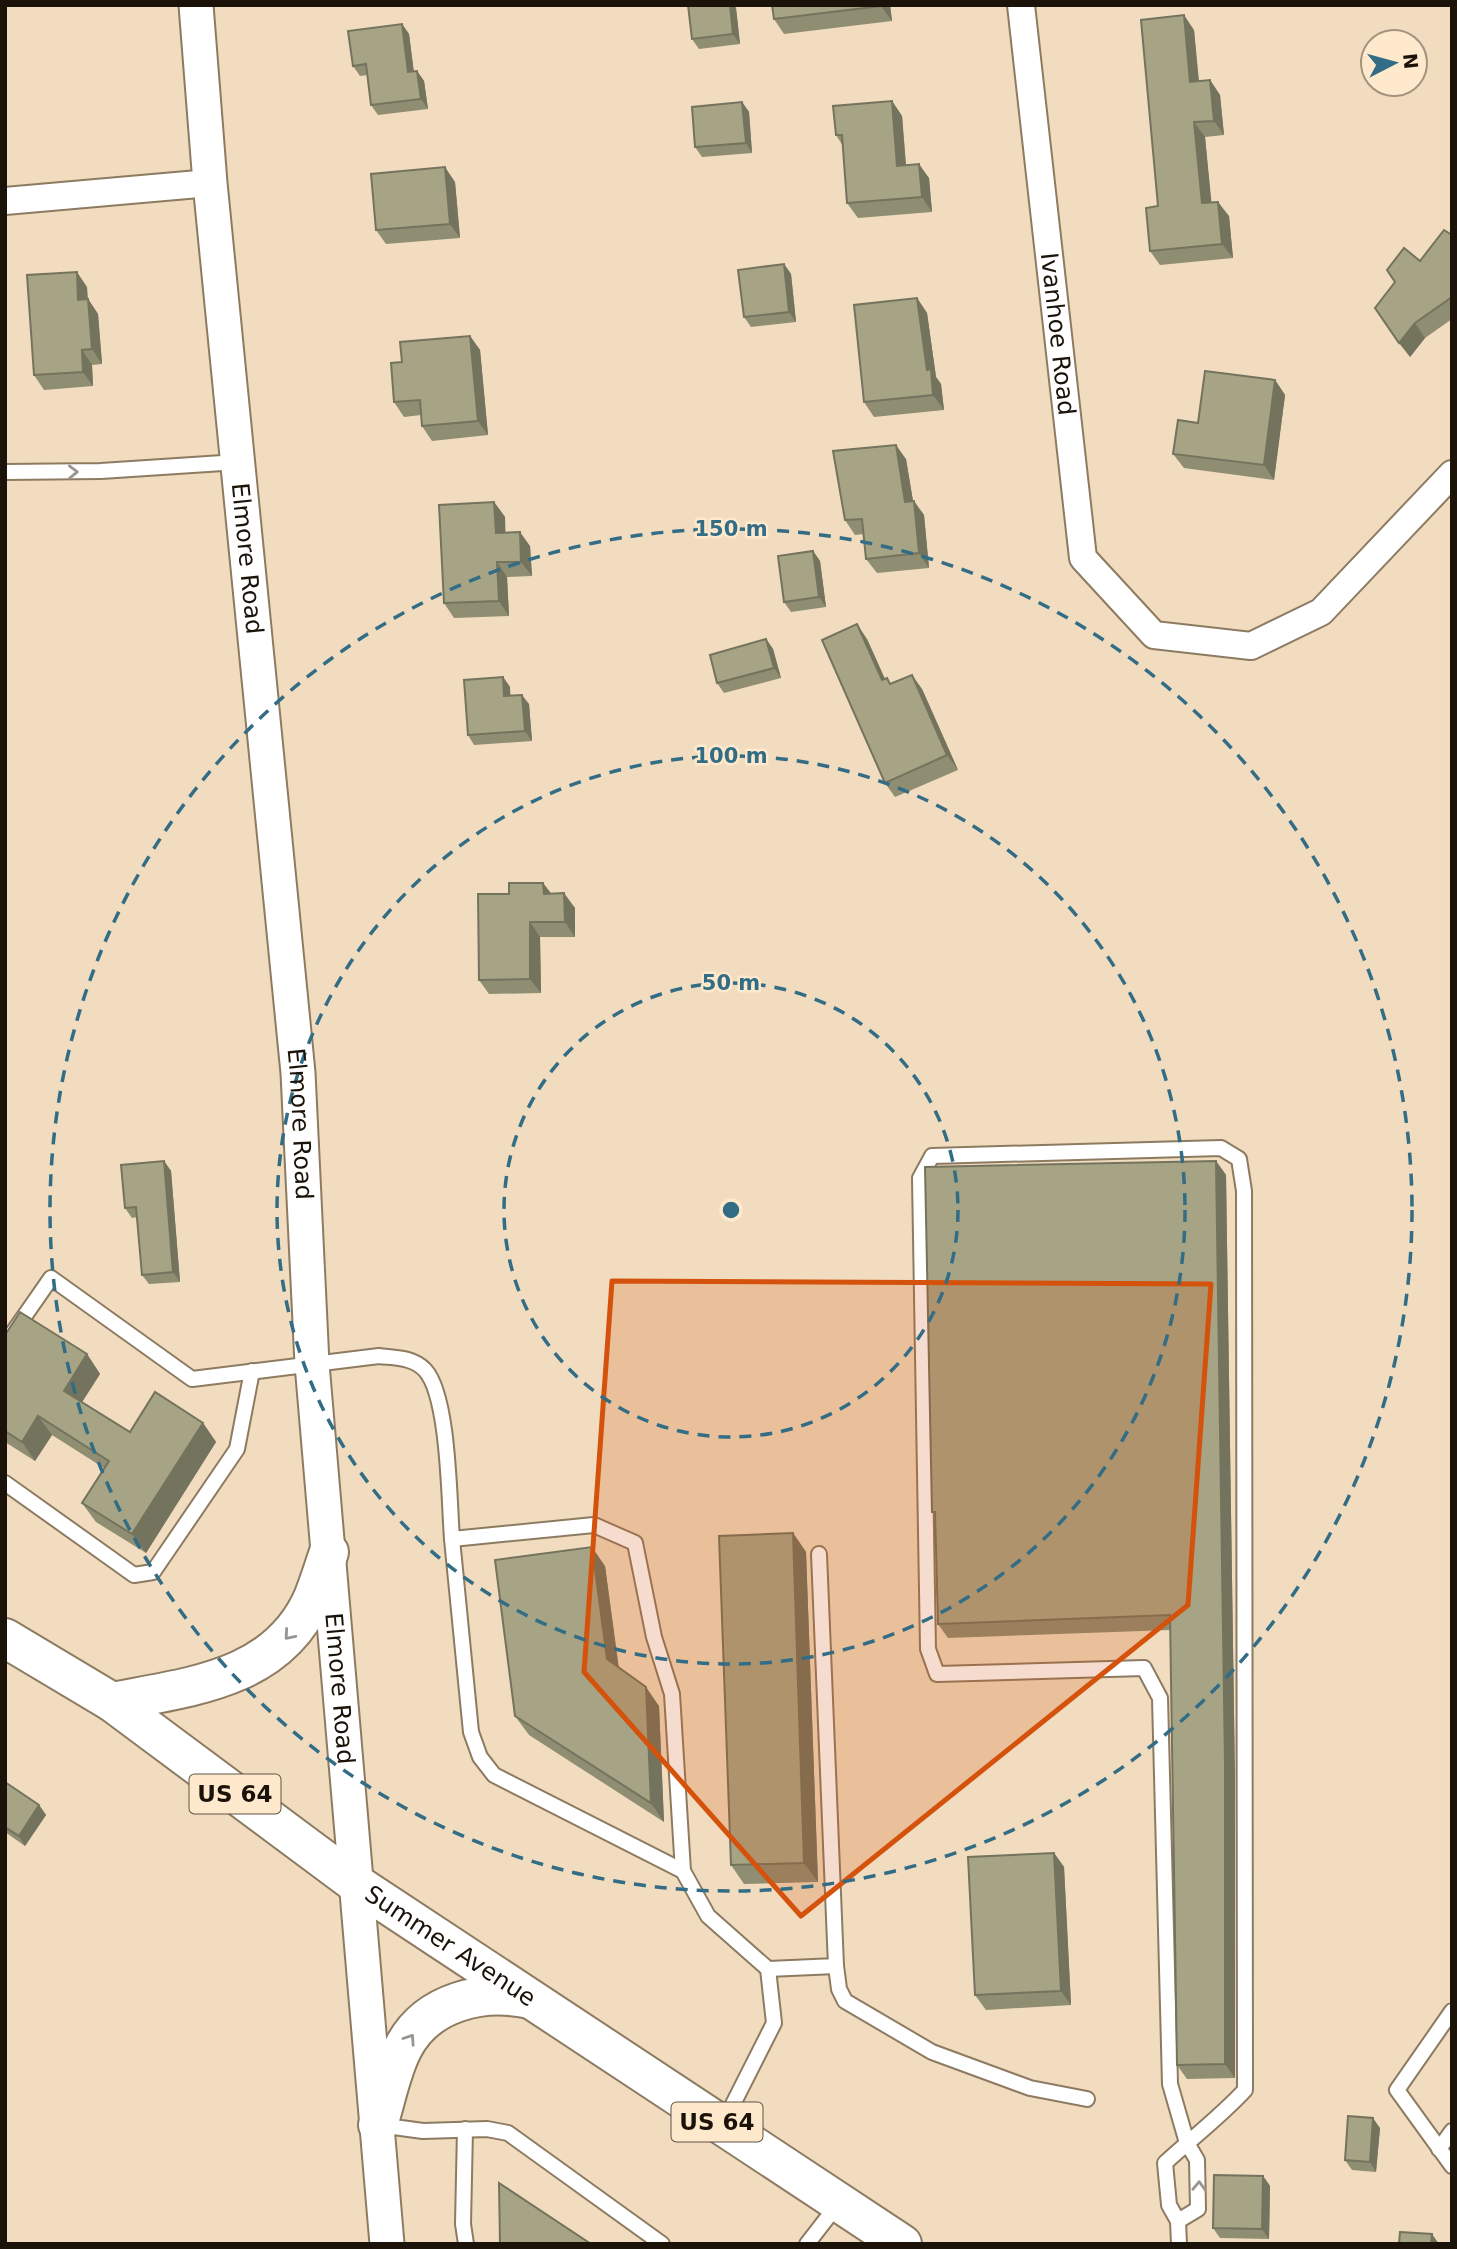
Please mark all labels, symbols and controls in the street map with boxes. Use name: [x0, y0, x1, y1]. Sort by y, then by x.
north arrow: [1359, 28, 1429, 98]
text: N: [1399, 52, 1423, 70]
street label: Ivanhoe Road: [1035, 251, 1081, 417]
one-way arrow: [69, 464, 79, 480]
street label: Elmore Road: [226, 482, 269, 636]
text: 150 m: [694, 517, 768, 541]
text: 100 m: [694, 744, 768, 768]
text: 50 m: [702, 971, 760, 995]
street label: Elmore Road: [282, 1047, 318, 1201]
centre of rings: [719, 1198, 743, 1222]
street label: Elmore Road: [319, 1612, 360, 1765]
one-way arrow: [285, 1627, 297, 1640]
road number: US 64: [190, 1774, 280, 1814]
street label: Summer Avenue: [360, 1880, 541, 2012]
one-way arrow: [402, 2033, 415, 2046]
road number: US 64: [672, 2102, 762, 2142]
one-way arrow: [1191, 2180, 1206, 2191]

